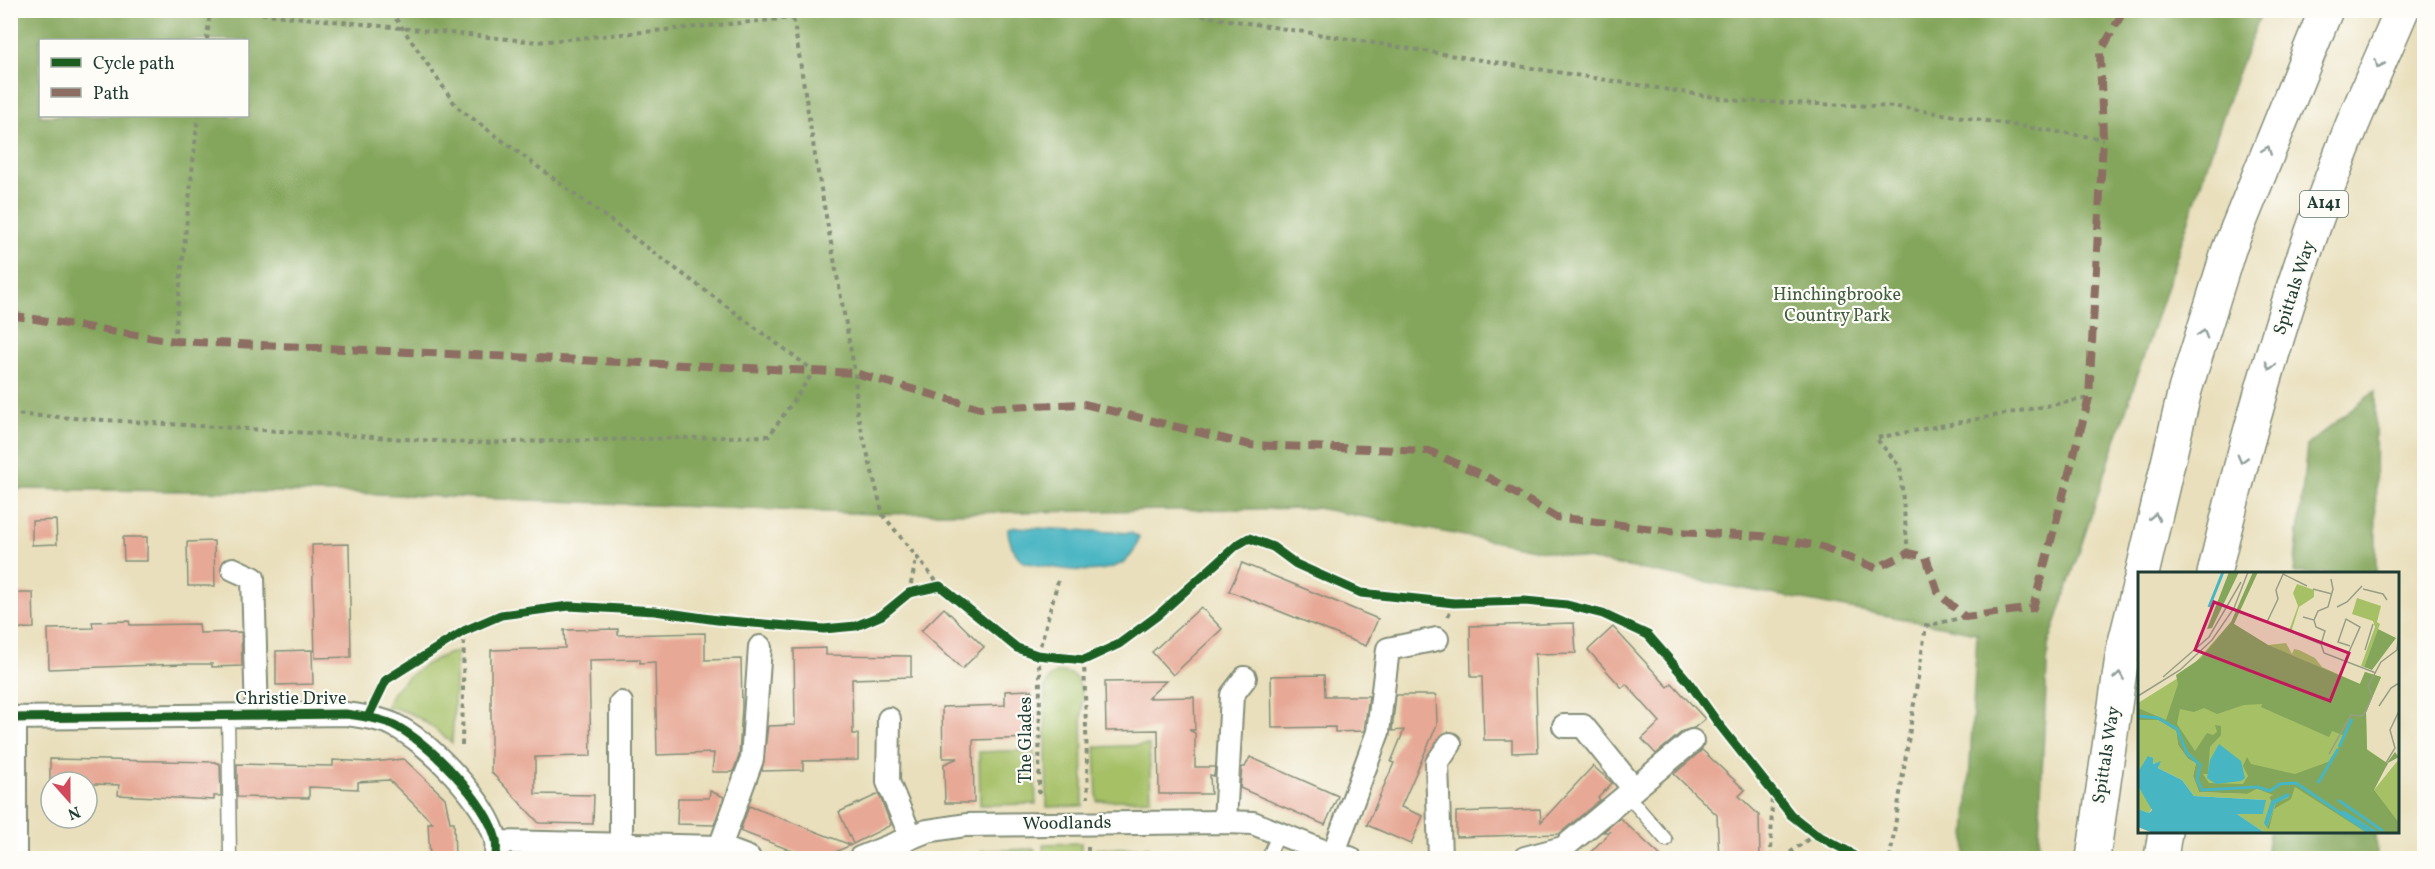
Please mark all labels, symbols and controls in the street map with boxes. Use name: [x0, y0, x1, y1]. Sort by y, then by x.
legend: [39, 39, 249, 117]
text: Cycle path: [93, 52, 175, 77]
one-way arrow: [2374, 58, 2386, 69]
text: Path: [93, 82, 129, 107]
one-way arrow: [2260, 146, 2273, 156]
road number: A141: [2300, 191, 2348, 217]
street label: Spittals Way: [2268, 237, 2322, 339]
park label: Hinchingbrooke Country Park: [1773, 283, 1901, 329]
one-way arrow: [2196, 329, 2208, 340]
one-way arrow: [2265, 360, 2277, 371]
one-way arrow: [2237, 453, 2249, 464]
one-way arrow: [2147, 512, 2160, 522]
inset map: [2138, 572, 2399, 833]
one-way arrow: [2113, 671, 2125, 681]
street label: Christie Drive: [236, 687, 346, 712]
street label: The Glades: [1014, 697, 1039, 783]
street label: Spittals Way: [2087, 704, 2127, 805]
north arrow: [39, 770, 99, 830]
text: N: [64, 800, 83, 825]
street label: Woodlands: [1022, 811, 1112, 837]

